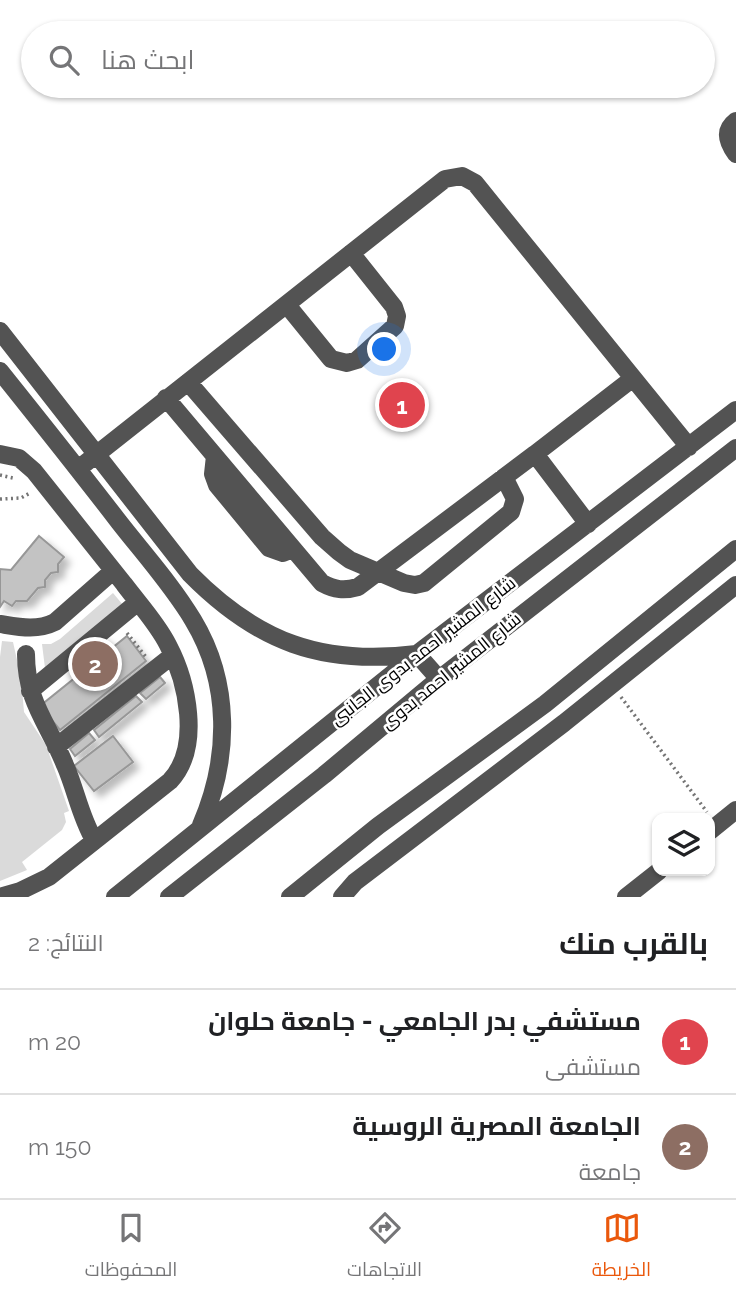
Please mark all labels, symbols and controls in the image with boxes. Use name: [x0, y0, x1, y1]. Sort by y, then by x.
search box: [21, 21, 715, 98]
icon: search: [45, 41, 83, 79]
text: ابحث هنا: [101, 45, 195, 75]
your location: [367, 332, 401, 366]
pin: 1: [379, 379, 425, 431]
street label: شارع المشير احمد بدوى الجانبى: [326, 572, 520, 730]
street label: شارع المشير احمد بدوى: [377, 608, 525, 734]
pin: 2: [72, 638, 118, 690]
map controls: [652, 813, 715, 876]
button: layers: [652, 813, 715, 876]
text: بالقرب منك: [559, 926, 708, 961]
text: النتائج: 2: [28, 929, 104, 956]
text: مستشفي بدر الجامعي - جامعة حلوان: [208, 1006, 641, 1036]
text: 20 m: [28, 1028, 81, 1055]
text: 1: [679, 1028, 691, 1055]
text: مستشفى: [545, 1053, 641, 1080]
text: الجامعة المصرية الروسية: [352, 1111, 641, 1141]
text: 150 m: [28, 1133, 91, 1160]
text: 2: [679, 1133, 692, 1160]
text: جامعة: [579, 1158, 641, 1185]
tab: المحفوظات: [85, 1209, 177, 1287]
tab: الاتجاهات: [347, 1209, 422, 1287]
tab: الخريطة: [592, 1209, 651, 1287]

